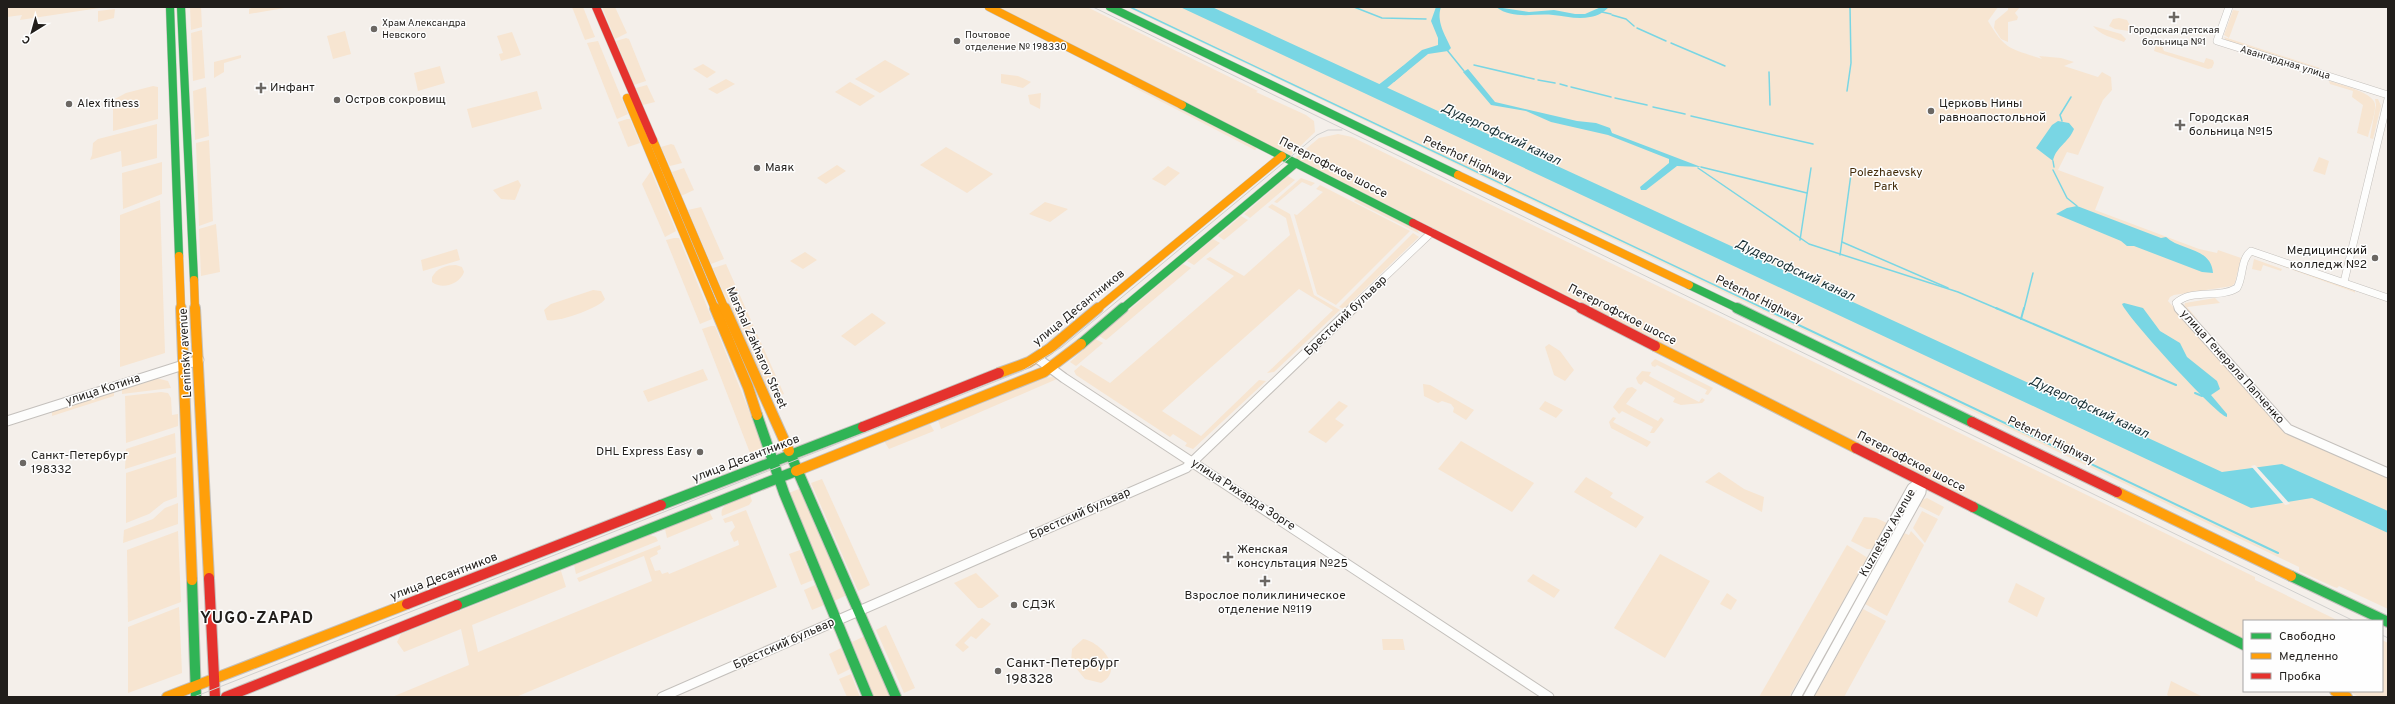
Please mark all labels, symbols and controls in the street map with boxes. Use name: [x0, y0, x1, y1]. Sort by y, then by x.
marker: Городская детская больница №1: [2168, 11, 2180, 23]
north arrow: [12, 12, 52, 52]
place label: Храм Александра Невского: [382, 17, 466, 42]
marker: Храм Александра Невского: [369, 24, 379, 34]
place label: Городская детская больница №1: [2129, 24, 2219, 49]
place label: Почтовое отделение № 198330: [965, 29, 1067, 54]
text: С: [20, 31, 34, 47]
marker: Почтовое отделение № 198330: [952, 36, 962, 46]
street label: Авангардная улица: [2238, 43, 2332, 83]
place label: Инфант: [270, 80, 315, 96]
marker: Инфант: [255, 82, 267, 94]
place label: Остров сокровищ: [345, 92, 446, 108]
marker: Остров сокровищ: [332, 95, 342, 105]
place label: Alex fitness: [77, 96, 139, 112]
place label: Церковь Нины равноапостольной: [1939, 96, 2046, 126]
marker: Alex fitness: [64, 99, 74, 109]
water label: Дудергофский канал: [1439, 100, 1563, 170]
marker: Церковь Нины равноапостольной: [1926, 106, 1936, 116]
place label: Городская больница №15: [2189, 110, 2273, 140]
marker: Городская больница №15: [2174, 119, 2186, 131]
street label: Peterhof Highway: [1420, 133, 1514, 187]
street label: Петергофское шоссе: [1276, 134, 1390, 202]
place label: Маяк: [765, 160, 794, 176]
marker: Маяк: [752, 163, 762, 173]
park label: Polezhaevsky Park: [1849, 165, 1923, 195]
water label: Дудергофский канал: [1733, 236, 1857, 306]
place label: Медицинский колледж №2: [2287, 243, 2367, 273]
marker: Медицинский колледж №2: [2370, 253, 2380, 263]
street label: улица Десантников: [1030, 266, 1128, 350]
street label: Брестский бульвар: [1301, 272, 1391, 360]
street label: Peterhof Highway: [1712, 272, 1806, 328]
street label: Петергофское шоссе: [1565, 281, 1679, 349]
street label: Marshal Zakharov Street: [722, 285, 790, 411]
street label: улица Генерала Папченко: [2176, 306, 2288, 428]
street label: Leninsky avenue: [176, 308, 196, 398]
street label: улица Котина: [64, 370, 142, 410]
water label: Дудергофский канал: [2027, 373, 2151, 443]
street label: Peterhof Highway: [2004, 413, 2098, 469]
street label: Петергофское шоссе: [1854, 428, 1968, 496]
street label: улица Десантников: [690, 431, 802, 487]
place label: DHL Express Easy: [596, 444, 692, 460]
marker: DHL Express Easy: [695, 447, 705, 457]
place label: Санкт-Петербург 198332: [31, 448, 128, 478]
street label: улица Рихарда Зорге: [1188, 455, 1298, 535]
marker: Санкт-Петербург 198332: [18, 458, 28, 468]
street label: Брестский бульвар: [1027, 484, 1133, 544]
street label: Kuznetsov Avenue: [1856, 486, 1920, 580]
place label: Женская консультация №25: [1237, 542, 1348, 572]
street label: улица Десантников: [388, 549, 500, 605]
marker: Женская консультация №25: [1222, 551, 1234, 563]
marker: Взрослое поликлиническое отделение №119: [1259, 575, 1271, 587]
place label: Взрослое поликлиническое отделение №119: [1184, 588, 1346, 618]
place label: СДЭК: [1022, 597, 1056, 613]
marker: СДЭК: [1009, 600, 1019, 610]
district label: YUGO-ZAPAD: [200, 609, 314, 629]
street label: Брестский бульвар: [731, 614, 837, 674]
legend: [2243, 620, 2383, 692]
text: Свободно: [2279, 629, 2336, 645]
text: Медленно: [2279, 649, 2339, 665]
place label: Санкт-Петербург 198328: [1006, 655, 1119, 688]
marker: Санкт-Петербург 198328: [993, 666, 1003, 676]
text: Пробка: [2279, 669, 2321, 685]

